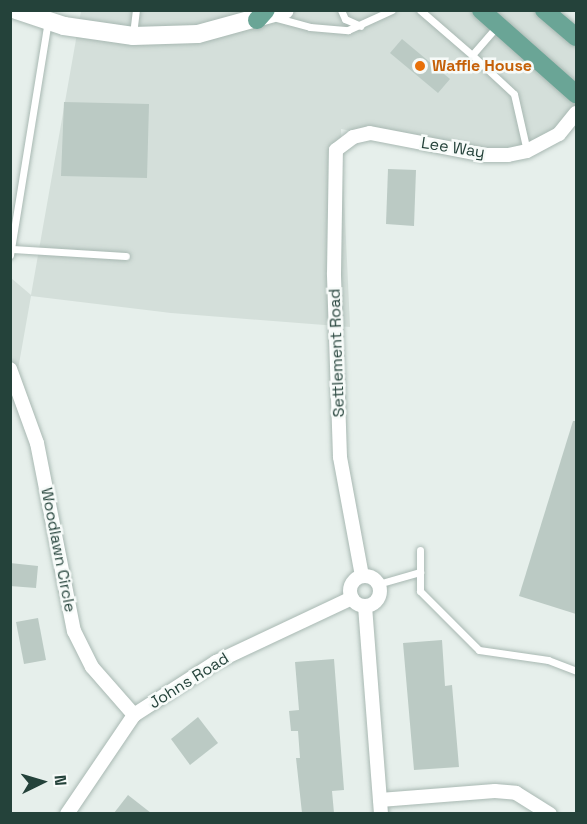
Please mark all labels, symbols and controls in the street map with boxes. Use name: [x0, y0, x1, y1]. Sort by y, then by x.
place label: Waffle House: [432, 56, 532, 76]
marker: Waffle House: [413, 59, 427, 73]
street label: Lee Way: [420, 133, 486, 163]
street label: Settlement Road: [325, 288, 349, 418]
street label: Woodlawn Circle: [37, 486, 79, 614]
street label: Johns Road: [146, 649, 232, 713]
north arrow: [12, 752, 72, 812]
text: N: [50, 774, 71, 787]

